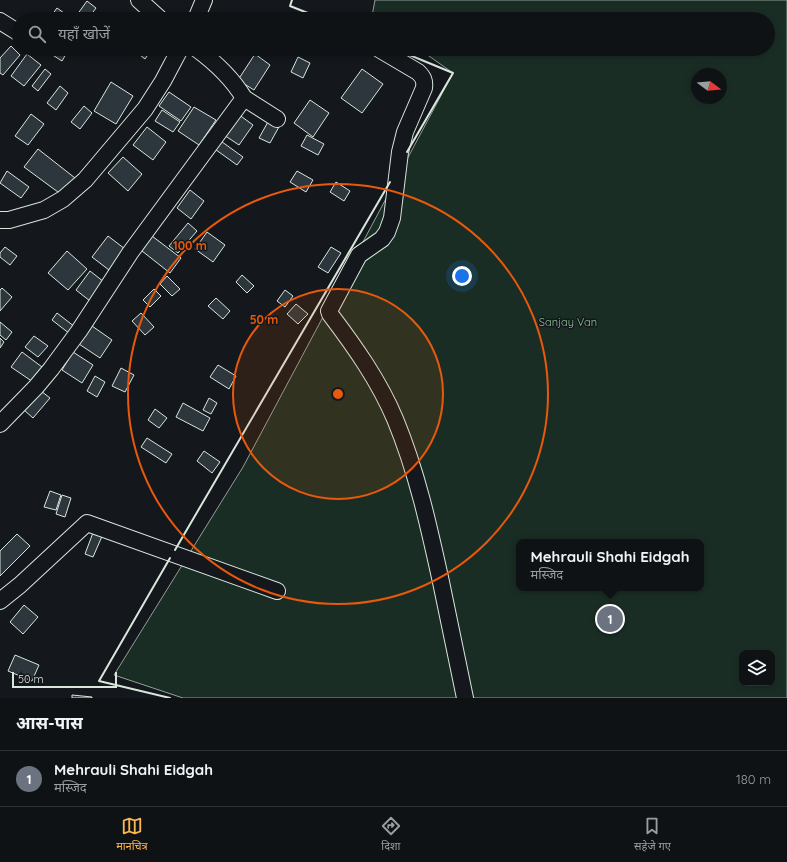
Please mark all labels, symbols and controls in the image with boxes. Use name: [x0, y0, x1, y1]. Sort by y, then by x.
search box: [12, 12, 775, 56]
icon: search: [26, 23, 48, 45]
text: यहाँ खोजें: [58, 24, 110, 43]
north arrow: [691, 68, 727, 104]
text: 100 m: [173, 238, 207, 253]
your location: [452, 266, 472, 286]
text: 50 m: [250, 312, 278, 327]
park label: Sanjay Van: [539, 315, 597, 329]
centre of rings: [331, 387, 345, 401]
popup: [516, 539, 704, 591]
text: Mehrauli Shahi Eidgah: [530, 547, 690, 566]
text: मस्जिद: [530, 566, 563, 582]
pin: 1: [597, 604, 623, 634]
map controls: [739, 650, 775, 686]
button: layers: [739, 650, 775, 686]
scale bar: [12, 670, 117, 689]
text: 50 m: [18, 672, 44, 686]
text: आस-पास: [16, 712, 83, 733]
text: Mehrauli Shahi Eidgah: [54, 760, 213, 779]
text: 1: [26, 771, 32, 787]
text: 180 m: [736, 771, 771, 787]
text: मस्जिद: [54, 779, 87, 795]
tab: मानचित्र: [116, 815, 148, 854]
tab: दिशा: [380, 815, 402, 854]
tab: सहेजे गए: [634, 815, 671, 854]

